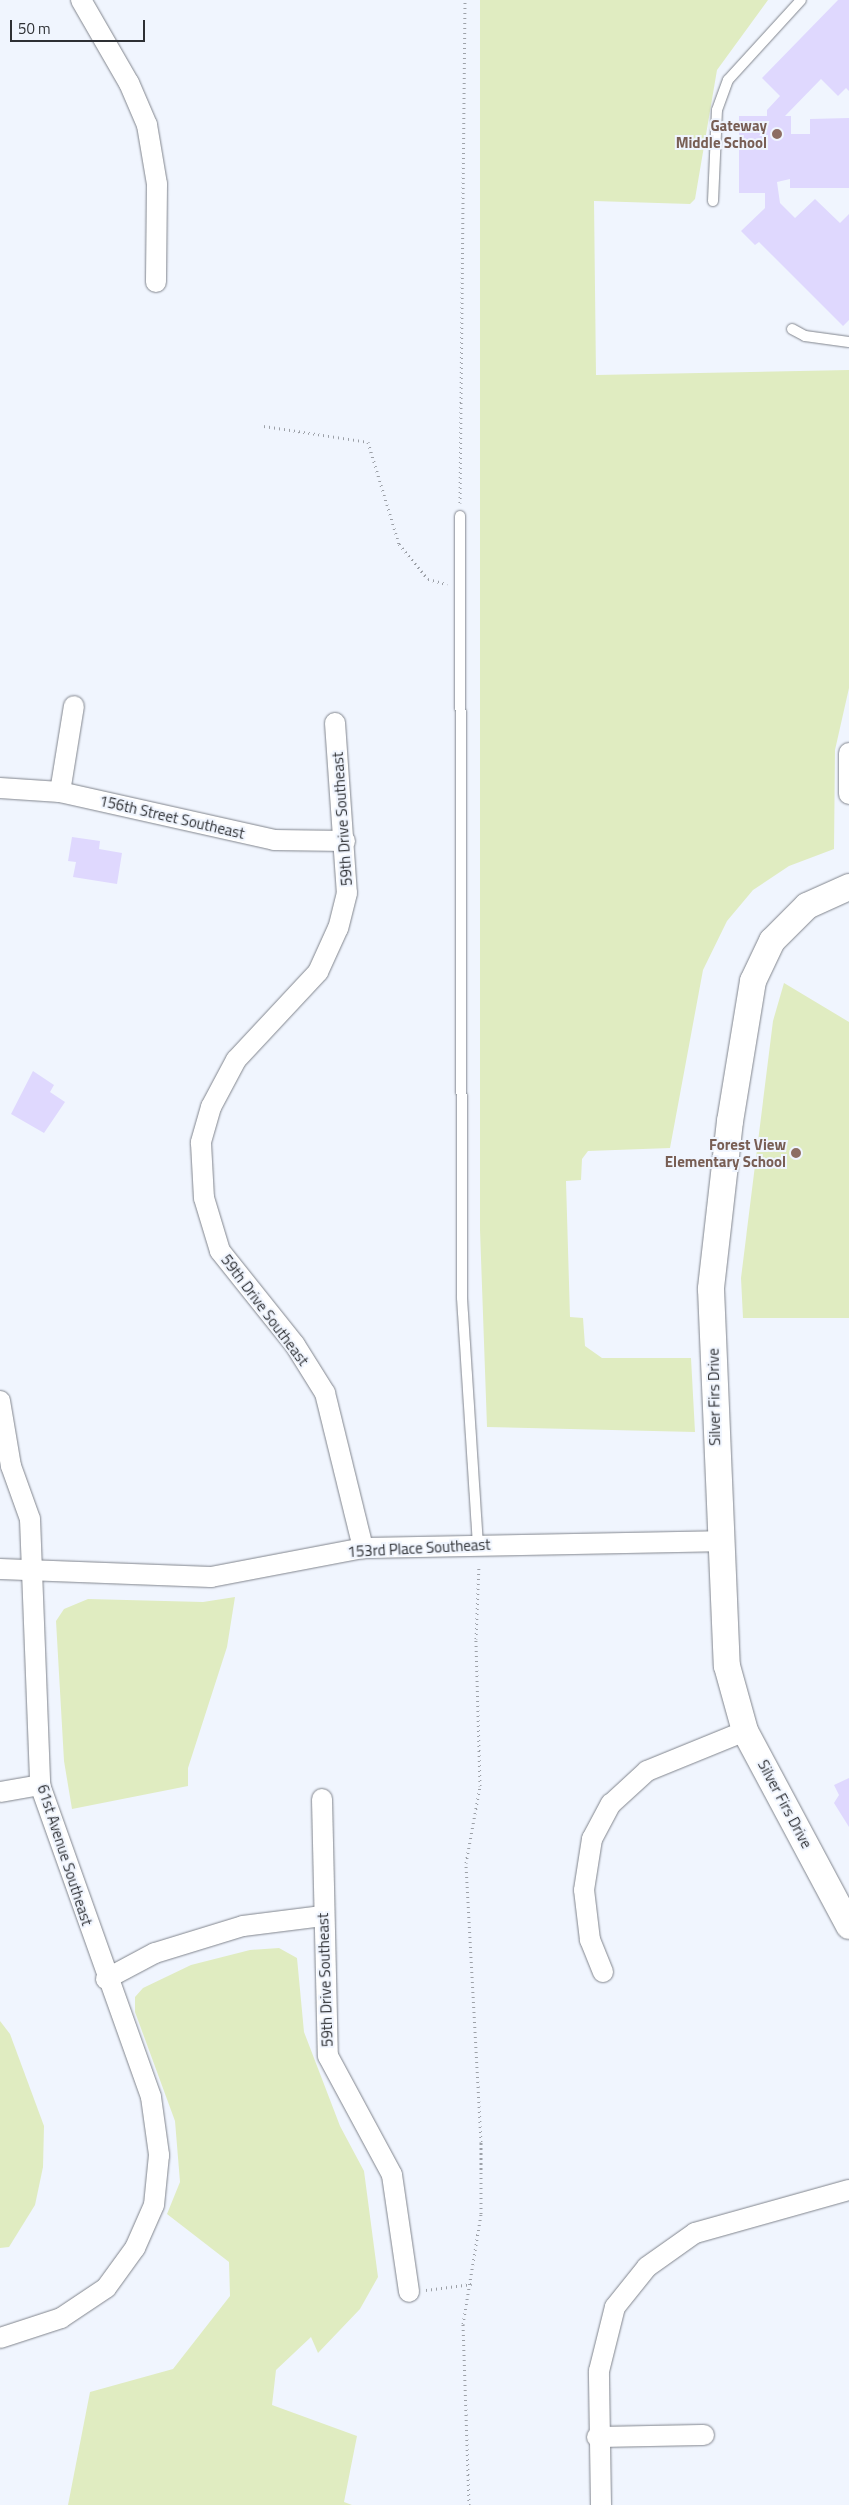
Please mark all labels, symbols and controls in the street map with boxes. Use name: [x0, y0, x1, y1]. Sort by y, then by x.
scale bar: [12, 10, 148, 42]
text: 50 m: [18, 17, 51, 40]
place label: Gateway Middle School: [676, 116, 767, 151]
marker: Gateway Middle School: [771, 128, 783, 140]
street label: 59th Drive Southeast: [328, 751, 356, 887]
street label: 156th Street Southeast: [98, 792, 246, 842]
place label: Forest View Elementary School: [665, 1135, 786, 1170]
marker: Forest View Elementary School: [790, 1147, 802, 1159]
street label: 59th Drive Southeast: [217, 1251, 313, 1369]
street label: Silver Firs Drive: [704, 1348, 724, 1446]
street label: 153rd Place Southeast: [347, 1535, 491, 1561]
street label: Silver Firs Drive: [754, 1757, 816, 1851]
street label: 61st Avenue Southeast: [34, 1782, 96, 1928]
street label: 59th Drive Southeast: [314, 1913, 336, 2047]

